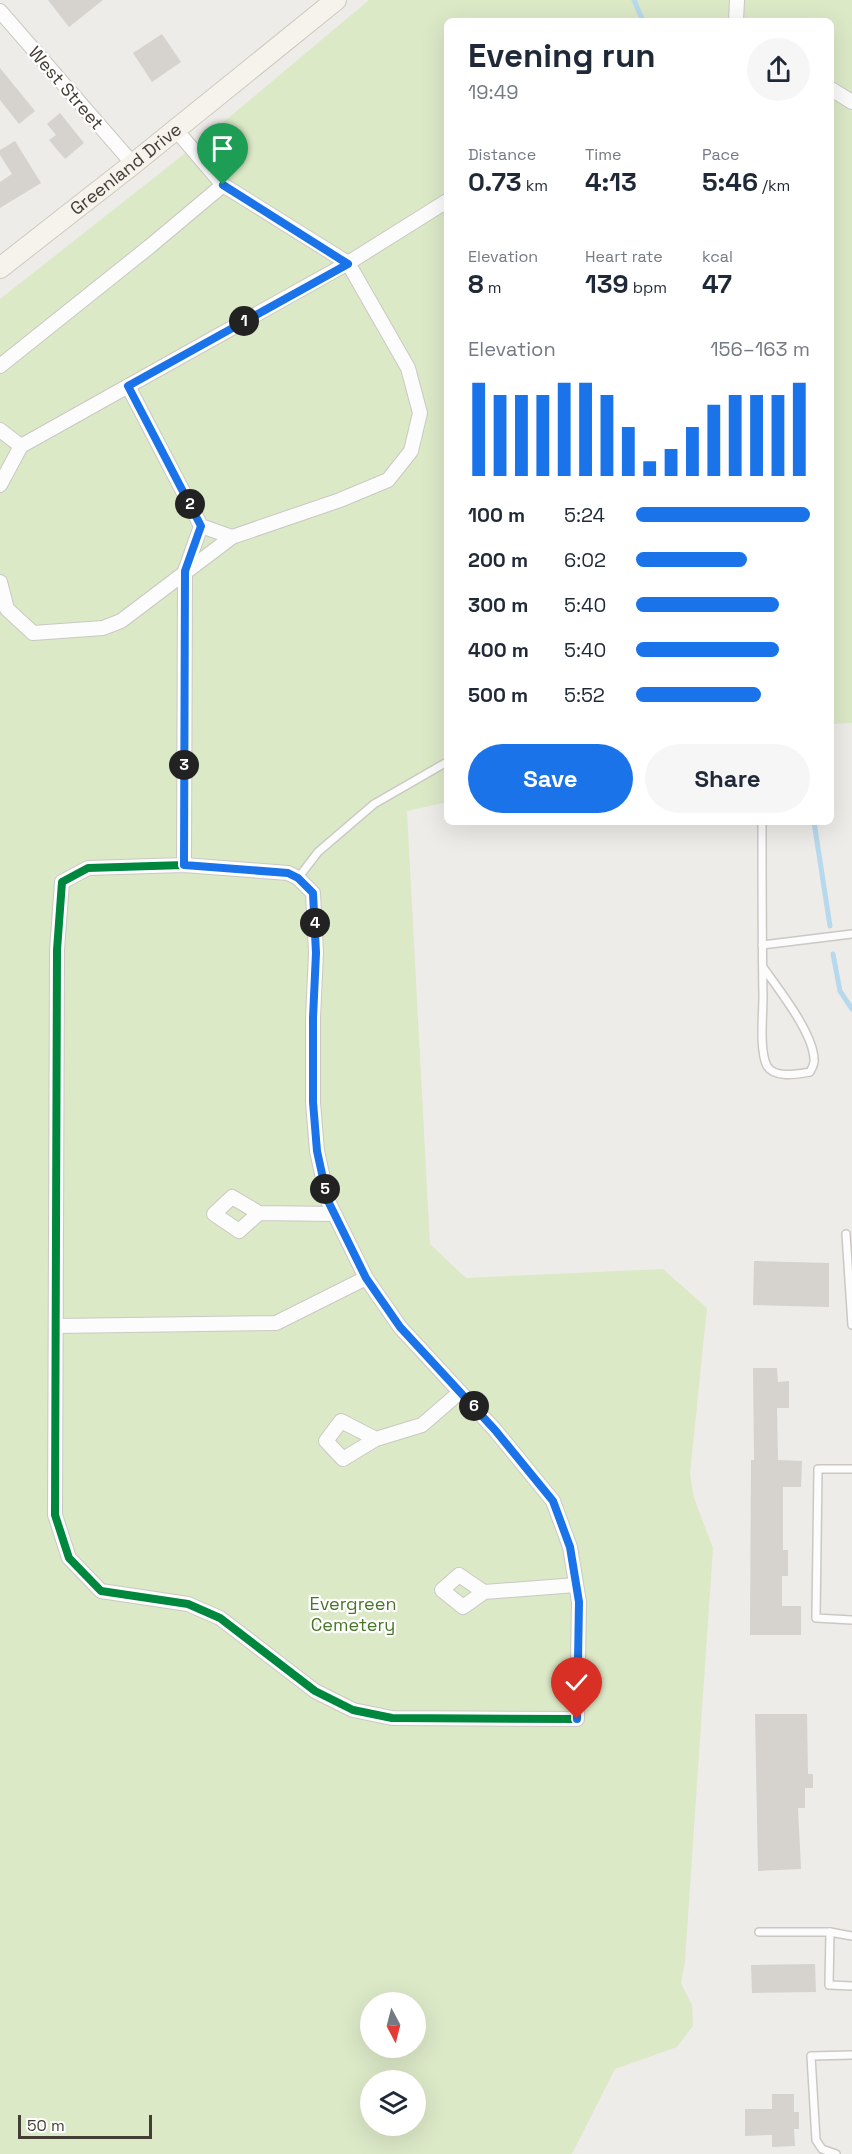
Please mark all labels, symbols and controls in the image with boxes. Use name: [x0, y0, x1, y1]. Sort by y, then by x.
text: Evening run: [468, 35, 656, 77]
button: share: [747, 38, 810, 101]
street label: West Street: [24, 41, 109, 134]
text: 19:49: [468, 79, 518, 105]
street label: Greenland Drive: [65, 118, 186, 220]
pin: [197, 123, 248, 185]
icon: arrive: [206, 132, 239, 165]
text: Distance: [468, 144, 536, 165]
text: Time: [585, 144, 621, 165]
text: Pace: [702, 144, 739, 165]
text: 0.73: [468, 165, 522, 199]
text: 4:13: [585, 165, 637, 199]
text: 5:46: [702, 165, 758, 199]
text: km: [522, 175, 548, 196]
text: /km: [758, 175, 790, 196]
text: Elevation: [468, 246, 538, 267]
text: Heart rate: [585, 246, 663, 267]
text: kcal: [702, 246, 733, 267]
text: 8: [468, 267, 484, 301]
text: 139: [585, 267, 629, 301]
text: 47: [702, 267, 732, 301]
text: m: [484, 277, 501, 298]
text: bpm: [629, 277, 667, 298]
pin: 1: [229, 306, 259, 336]
text: 1: [240, 310, 248, 331]
text: Elevation: [468, 336, 556, 362]
text: 156–163 m: [710, 336, 810, 362]
pin: 2: [175, 489, 205, 519]
text: 2: [185, 493, 195, 514]
text: 100 m: [468, 502, 525, 528]
text: 5:24: [564, 502, 605, 528]
text: 200 m: [468, 547, 528, 573]
text: 6:02: [564, 547, 606, 573]
text: 300 m: [468, 592, 528, 618]
text: 5:40: [564, 592, 606, 618]
text: 400 m: [468, 637, 529, 663]
text: 5:40: [564, 637, 606, 663]
text: 500 m: [468, 682, 528, 708]
text: 5:52: [564, 682, 605, 708]
button: Save: [468, 744, 633, 813]
button: Share: [645, 744, 810, 813]
pin: 3: [169, 750, 199, 780]
text: 3: [179, 754, 189, 775]
pin: 4: [300, 908, 330, 938]
text: 4: [310, 912, 320, 933]
pin: 5: [310, 1174, 340, 1204]
text: 5: [320, 1178, 330, 1199]
pin: 6: [459, 1391, 489, 1421]
text: 6: [469, 1395, 479, 1416]
park label: Evergreen Cemetery: [310, 1592, 396, 1636]
pin: [551, 1657, 602, 1719]
icon: check: [560, 1666, 593, 1699]
north arrow: [360, 1992, 426, 2058]
map controls: [360, 1992, 426, 2136]
button: layers: [360, 2070, 426, 2136]
scale bar: [18, 2112, 152, 2140]
text: 50 m: [27, 2115, 65, 2136]

